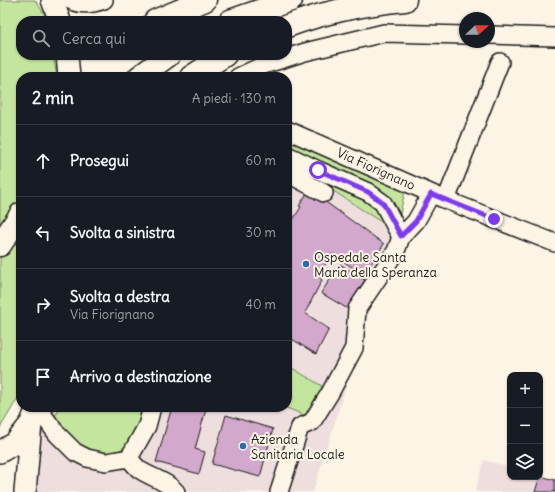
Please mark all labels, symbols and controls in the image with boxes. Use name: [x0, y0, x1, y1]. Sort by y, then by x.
north arrow: [459, 12, 495, 48]
search box: [16, 16, 292, 60]
icon: search: [30, 27, 52, 49]
text: Cerca qui: [62, 29, 126, 48]
text: 2 min: [32, 87, 74, 109]
text: A piedi · 130 m: [192, 90, 276, 107]
street label: Via Fiorignano: [334, 144, 418, 194]
icon: ahead: [32, 150, 54, 172]
text: Prosegui: [70, 151, 129, 170]
text: 60 m: [245, 152, 276, 169]
route start: [309, 161, 327, 179]
route end: [485, 210, 503, 228]
icon: left: [32, 222, 54, 244]
text: Svolta a sinistra: [70, 223, 175, 242]
text: 30 m: [246, 224, 276, 241]
place label: Ospedale Santa Maria della Speranza: [314, 249, 437, 281]
marker: Ospedale Santa Maria della Speranza: [301, 259, 311, 269]
text: Svolta a destra: [70, 287, 170, 306]
icon: right: [32, 294, 54, 316]
text: 40 m: [245, 296, 276, 313]
text: Via Fiorignano: [70, 306, 154, 323]
icon: arrive: [32, 366, 54, 388]
text: Arrivo a destinazione: [70, 367, 212, 386]
map controls: [507, 372, 543, 480]
button: +: [507, 372, 543, 408]
button: −: [507, 408, 543, 444]
place label: Azienda Sanitaria Locale: [251, 431, 345, 463]
marker: Azienda Sanitaria Locale: [238, 441, 248, 451]
button: layers: [507, 444, 543, 480]

